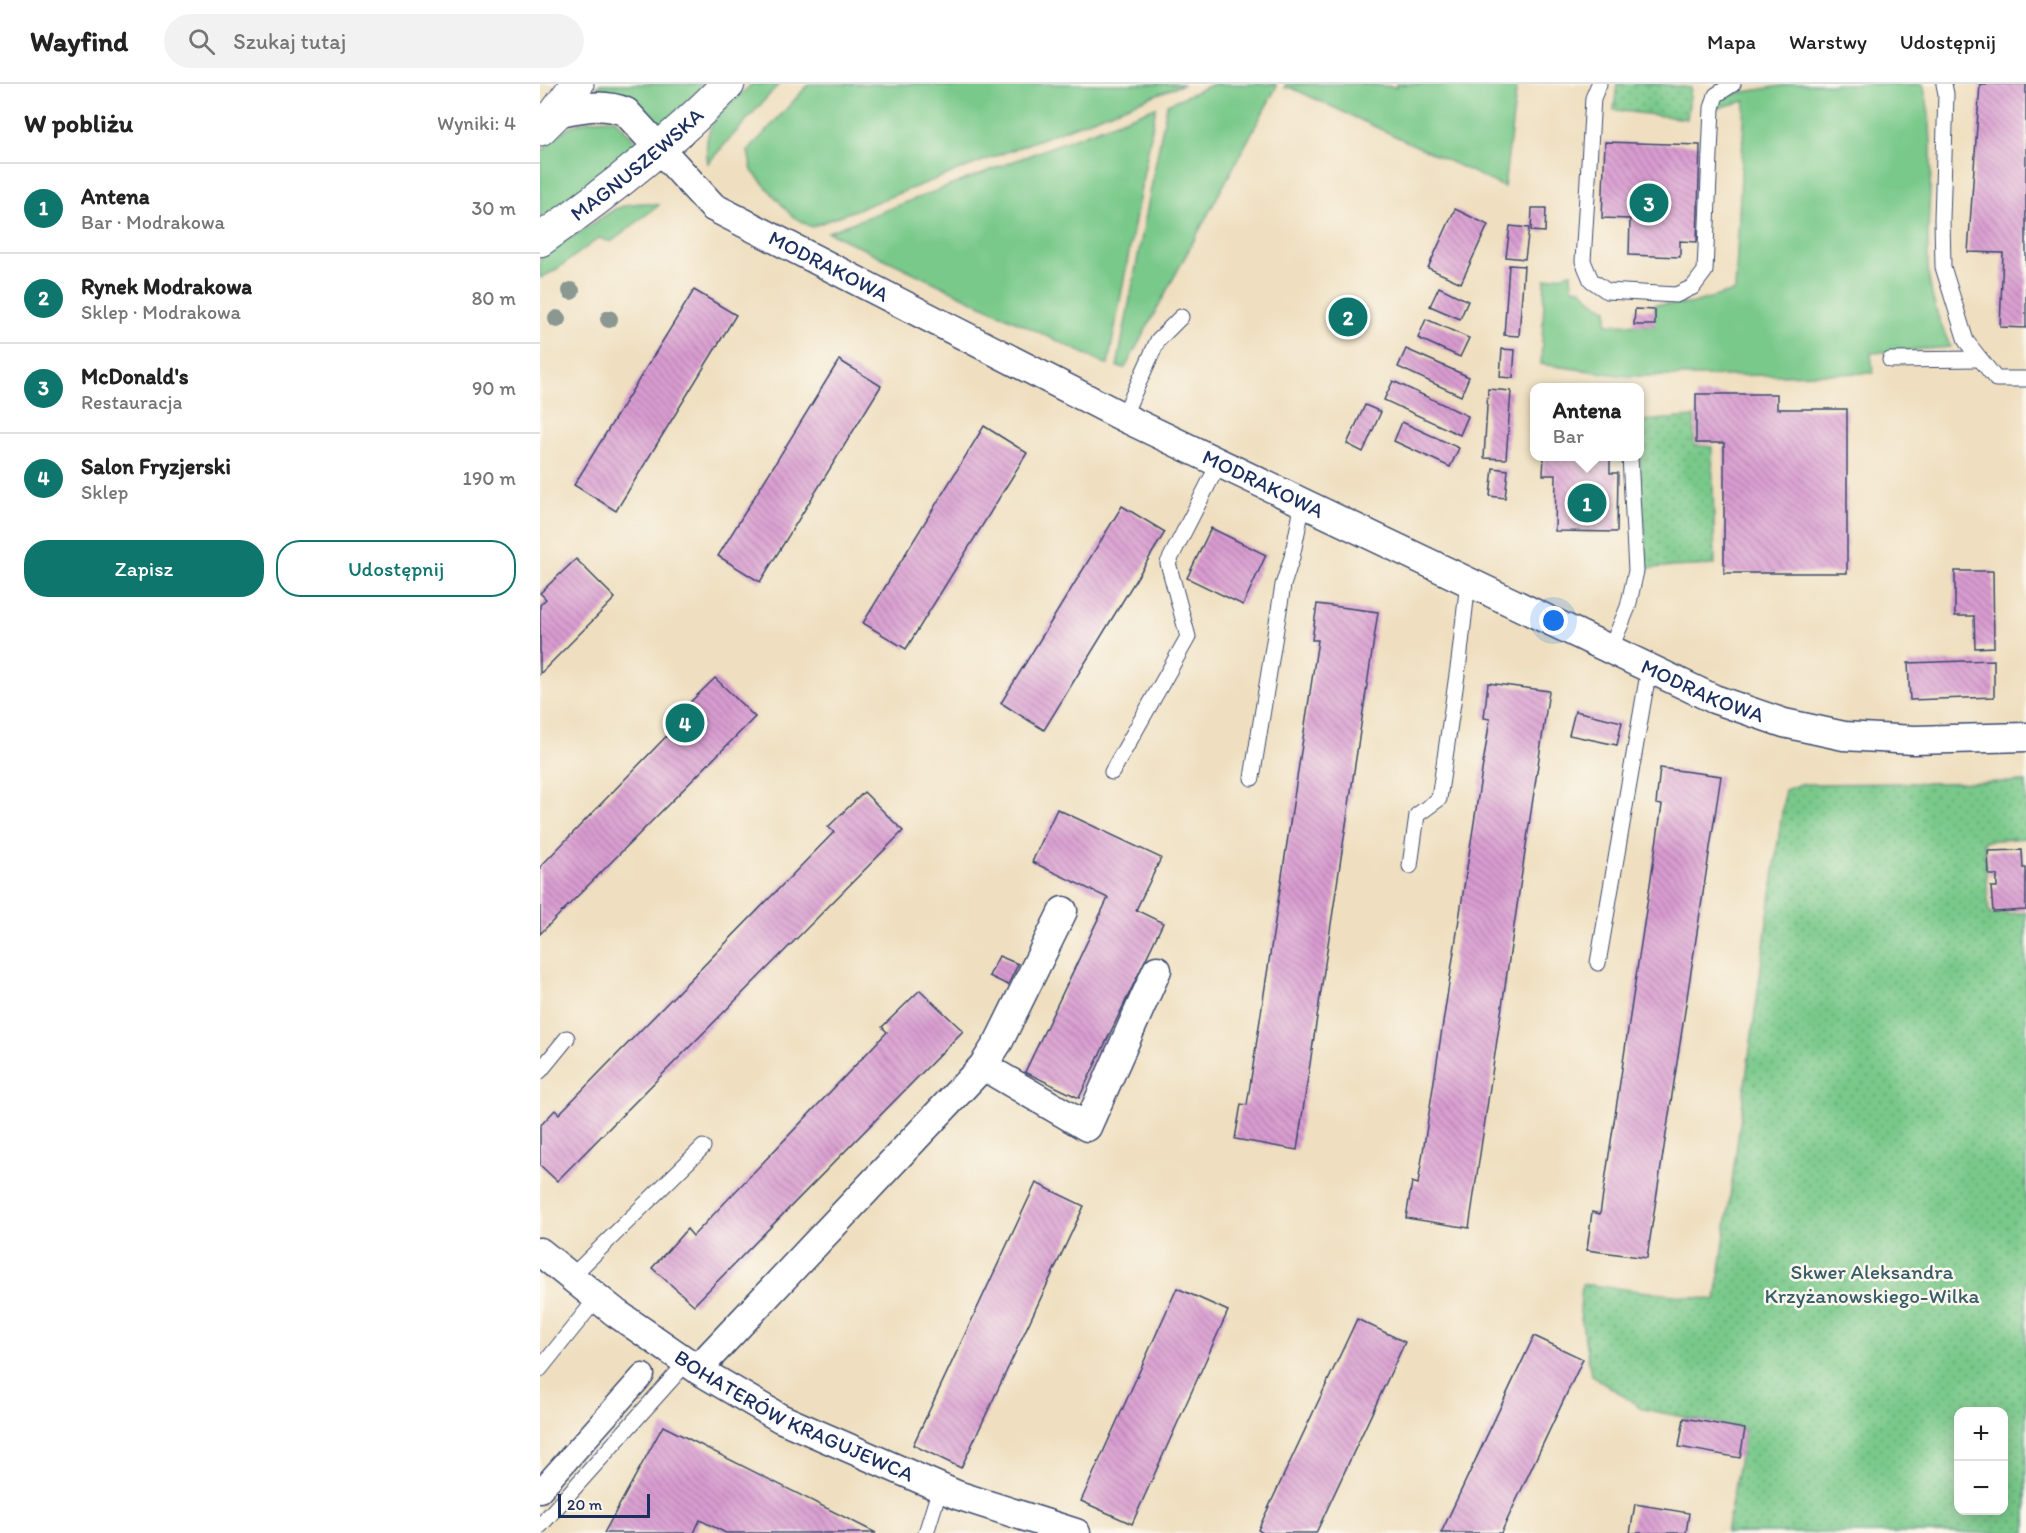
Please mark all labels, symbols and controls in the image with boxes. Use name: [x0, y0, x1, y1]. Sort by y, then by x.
search box: [164, 14, 584, 68]
text: Wayfind: [30, 24, 128, 58]
icon: search: [185, 25, 218, 58]
text: Szukaj tutaj: [233, 28, 346, 55]
text: Mapa: [1707, 29, 1756, 54]
text: Warstwy: [1789, 29, 1867, 54]
text: Udostępnij: [1900, 29, 1996, 54]
street label: MAGNUSZEWSKA: [565, 102, 709, 226]
text: W pobliżu: [24, 107, 133, 139]
text: Wyniki: 4: [437, 111, 516, 135]
pin: 3: [1630, 180, 1668, 226]
text: Antena: [81, 183, 150, 210]
text: 1: [39, 196, 48, 220]
text: 30 m: [471, 196, 516, 220]
text: Bar · Modrakowa: [81, 210, 225, 234]
street label: MODRAKOWA: [765, 225, 894, 307]
text: Rynek Modrakowa: [81, 273, 252, 300]
text: 2: [38, 286, 49, 310]
text: 80 m: [471, 286, 516, 310]
pin: 2: [1328, 294, 1368, 340]
text: Sklep · Modrakowa: [81, 300, 241, 324]
text: McDonald's: [81, 363, 189, 390]
text: 3: [38, 376, 49, 400]
text: 90 m: [472, 376, 516, 400]
popup: [1530, 383, 1644, 461]
text: Restauracja: [81, 390, 182, 414]
text: Antena: [1553, 397, 1621, 424]
text: Bar: [1553, 424, 1584, 448]
street label: MODRAKOWA: [1199, 444, 1329, 523]
text: Salon Fryzjerski: [81, 453, 231, 480]
text: 4: [37, 466, 50, 490]
text: 190 m: [463, 466, 516, 490]
text: Sklep: [81, 480, 128, 504]
pin: 1: [1568, 480, 1606, 526]
button: Zapisz: [24, 540, 264, 597]
button: Udostępnij: [276, 540, 516, 597]
your location: [1539, 606, 1568, 635]
street label: MODRAKOWA: [1637, 653, 1768, 727]
pin: 4: [666, 700, 704, 746]
park label: Skwer Aleksandra Krzyżanowskiego-Wilka: [1765, 1259, 1980, 1308]
street label: BOHATERÓW KRAGUJEWCA: [670, 1344, 918, 1487]
map controls: [1954, 1407, 2008, 1515]
button: +: [1954, 1407, 2008, 1461]
button: −: [1954, 1461, 2008, 1515]
scale bar: [558, 1491, 650, 1518]
text: 20 m: [567, 1495, 602, 1514]

